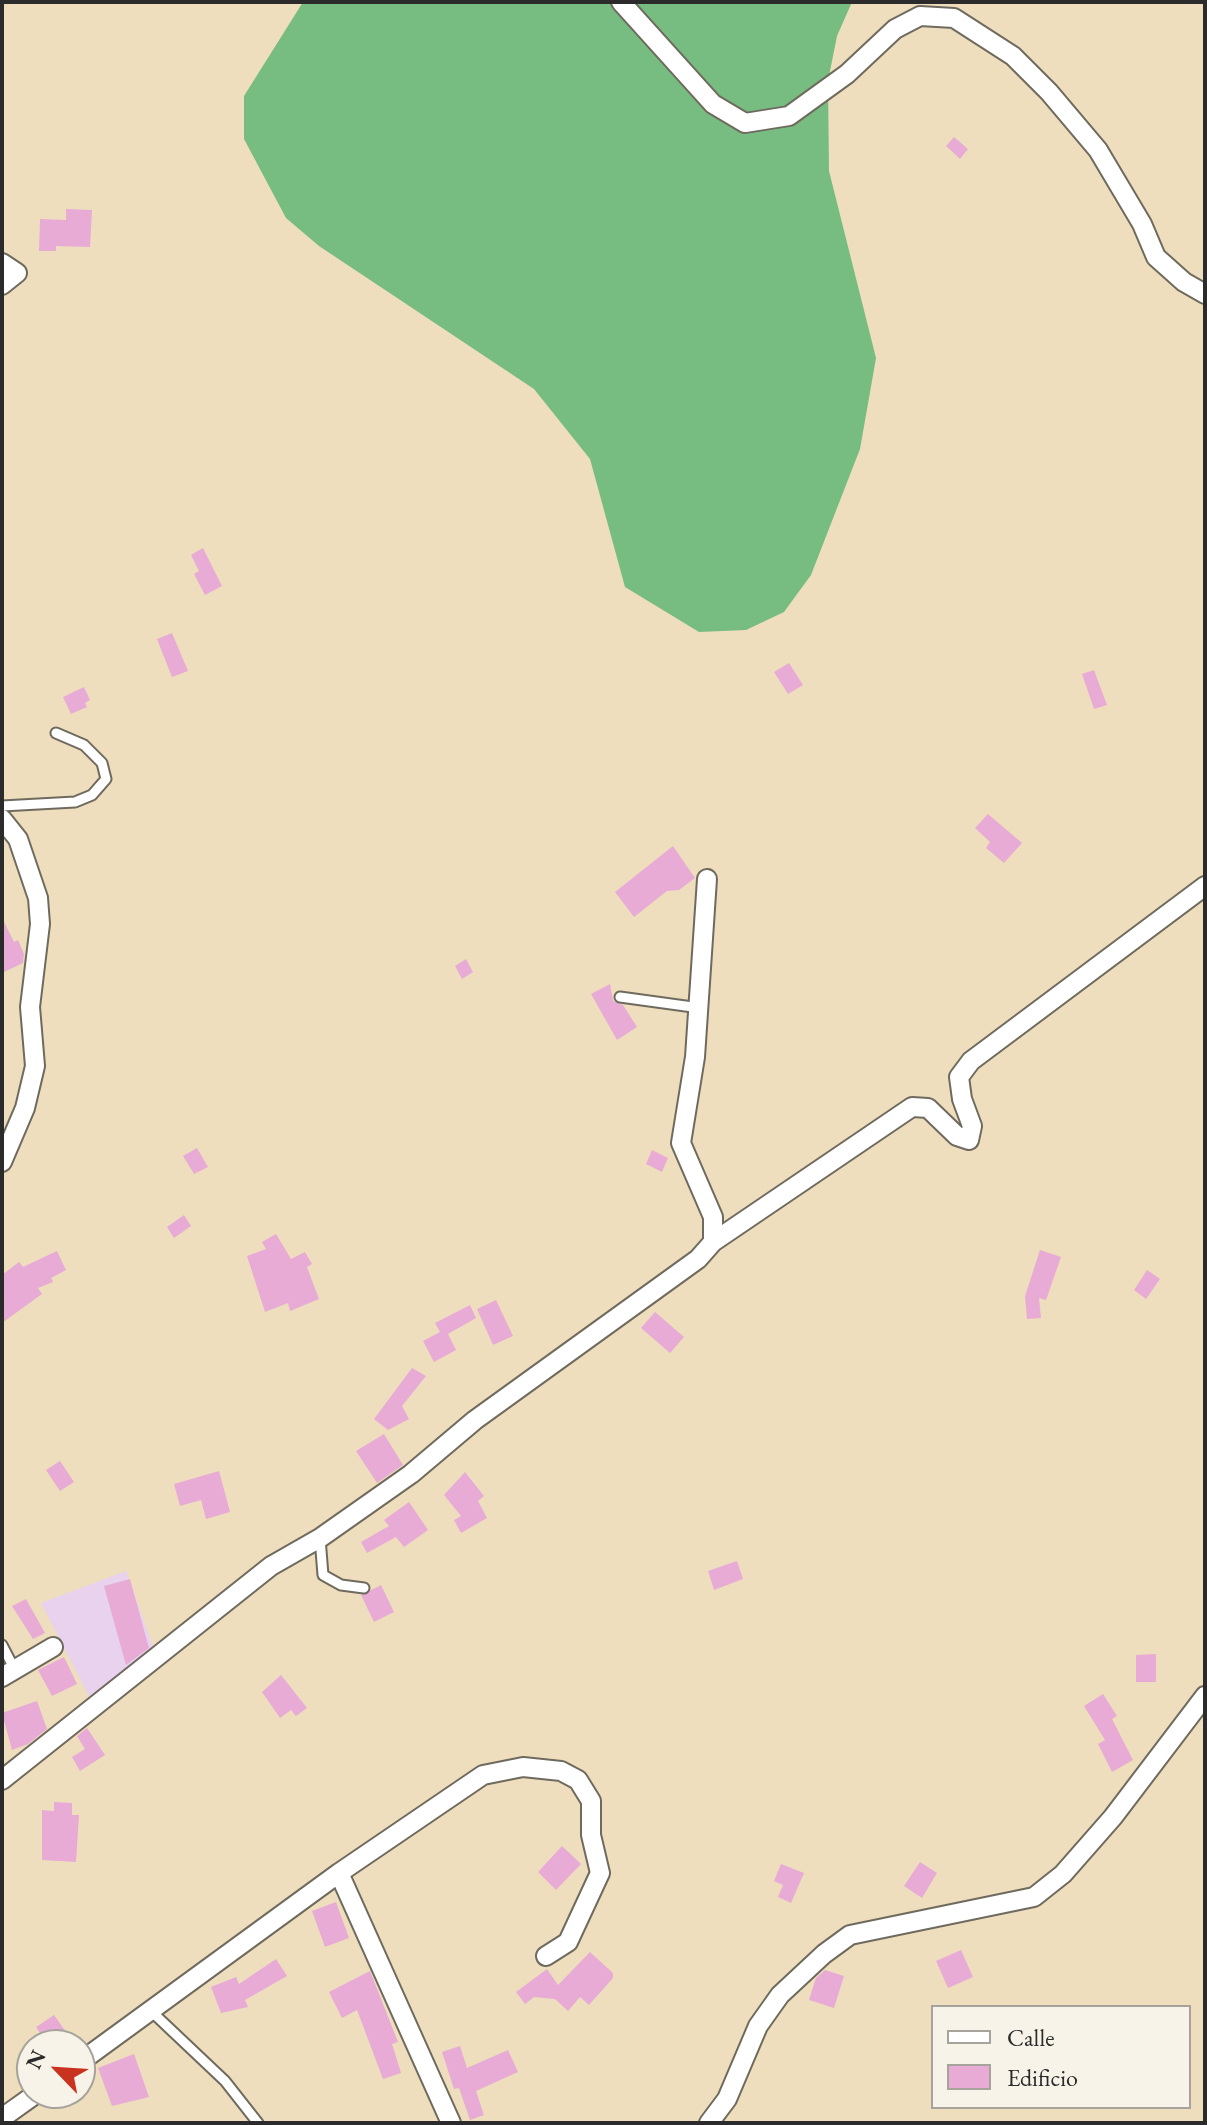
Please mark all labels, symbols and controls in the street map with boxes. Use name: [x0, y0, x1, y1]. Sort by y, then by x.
legend: [931, 2005, 1191, 2109]
text: Calle: [1007, 2022, 1055, 2053]
north arrow: [16, 2029, 96, 2109]
text: N: [19, 2045, 53, 2074]
text: Edificio: [1007, 2062, 1078, 2093]

